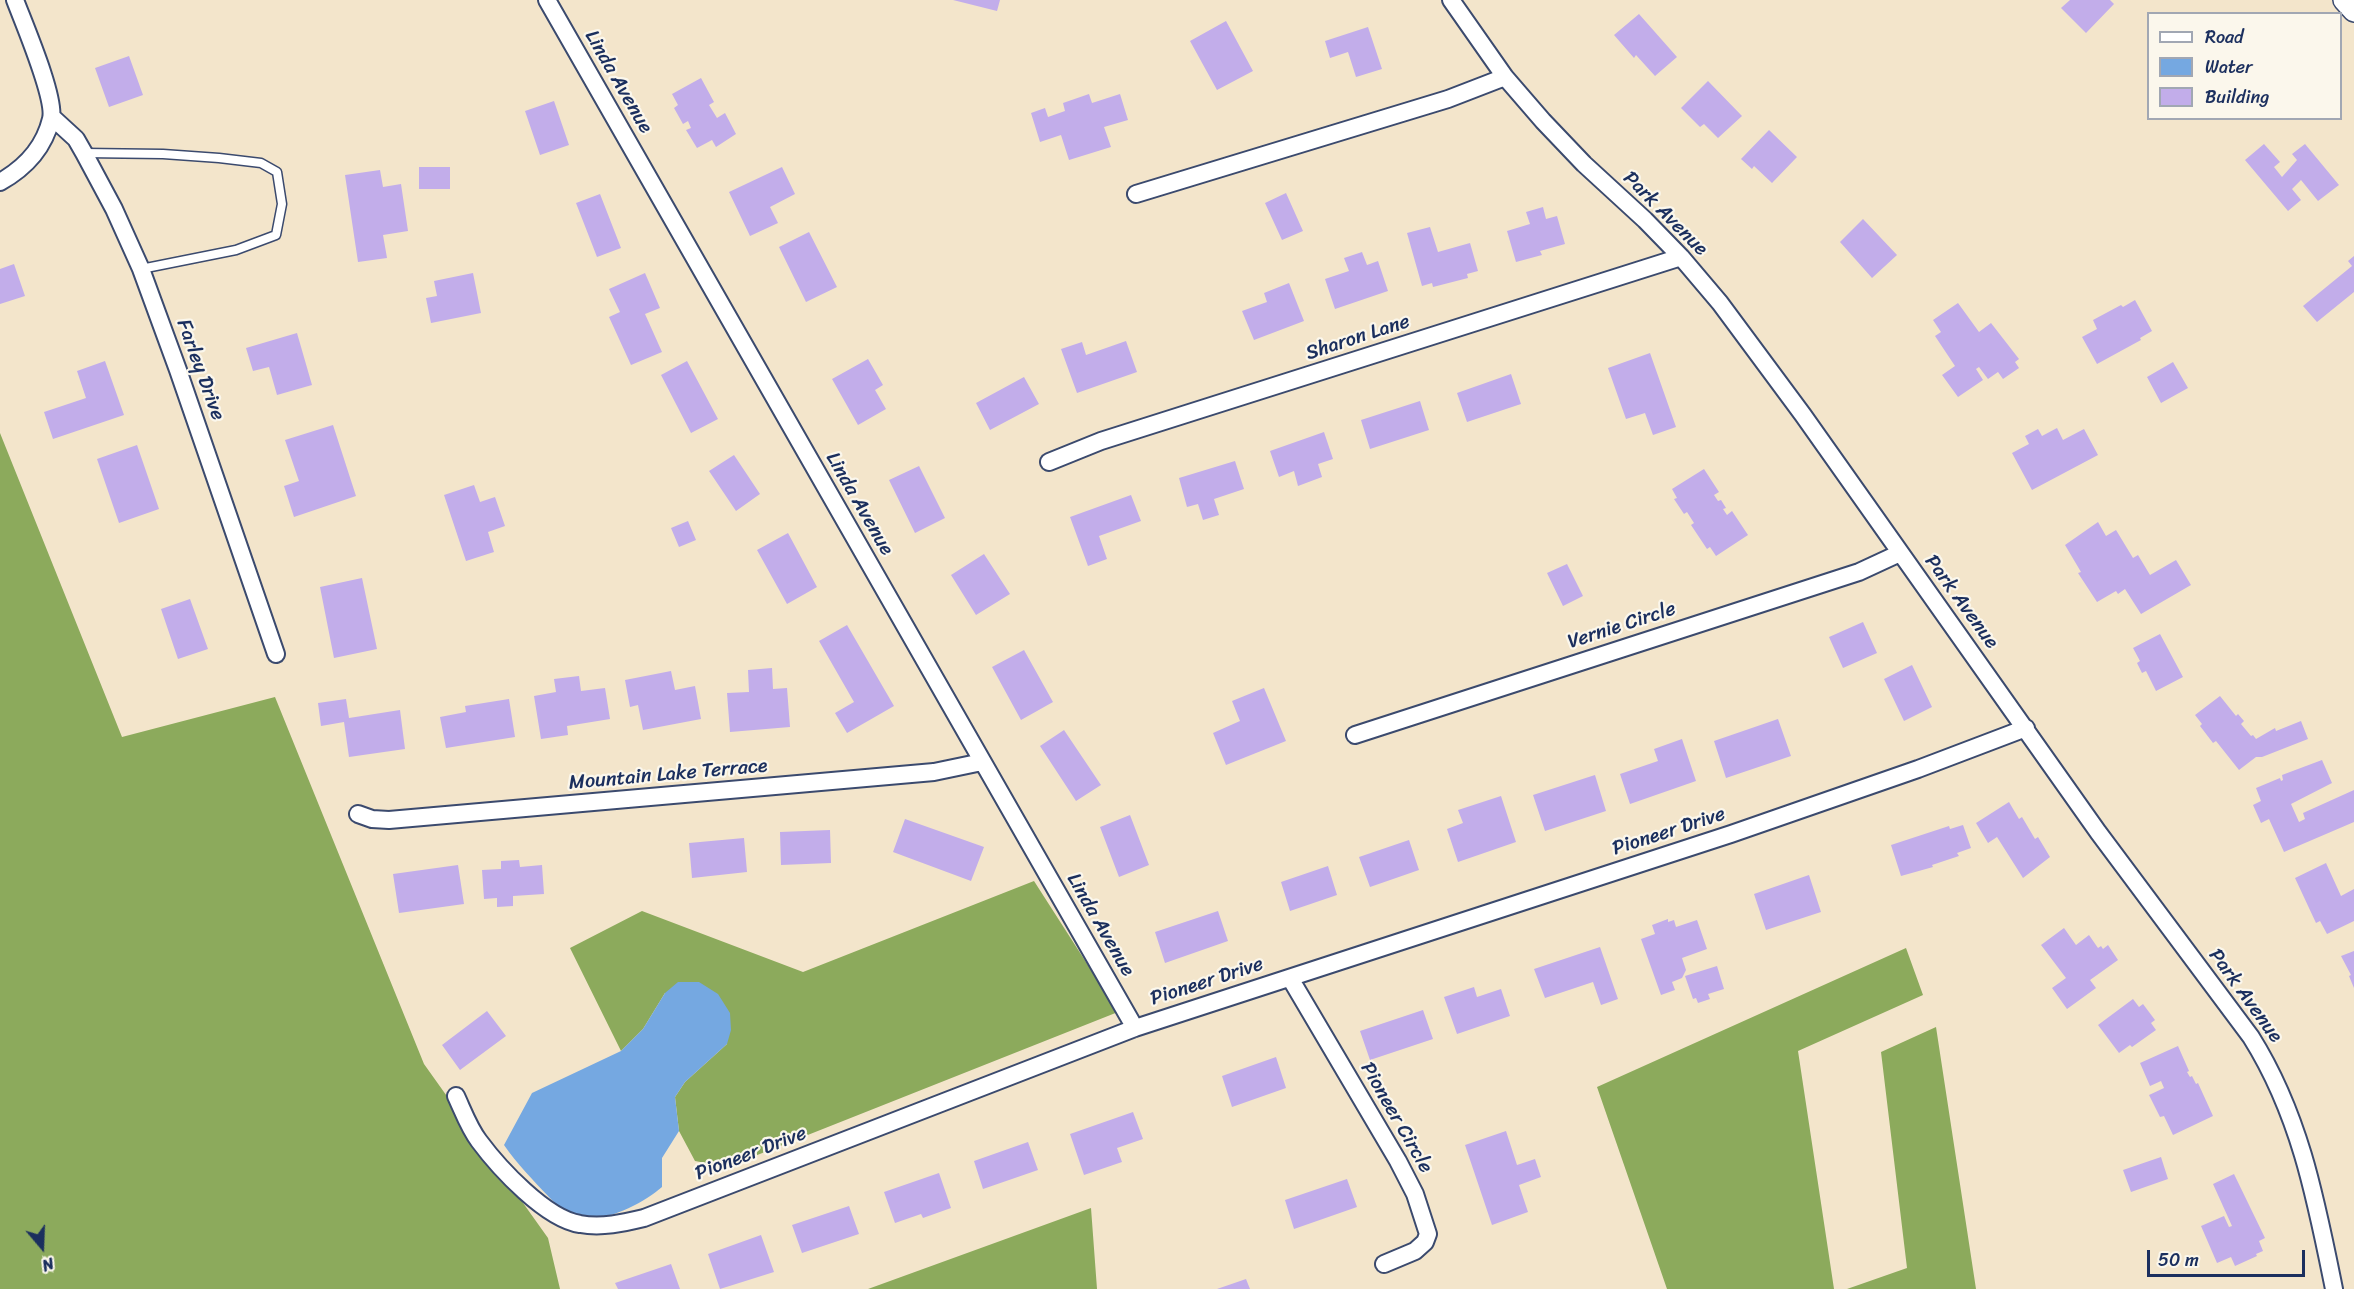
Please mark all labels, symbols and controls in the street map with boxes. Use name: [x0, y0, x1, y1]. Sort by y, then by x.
legend: [2147, 12, 2342, 120]
text: Road: [2205, 21, 2244, 53]
street label: Linda Avenue: [579, 26, 657, 138]
text: Water: [2205, 51, 2252, 83]
text: Building: [2205, 81, 2269, 113]
street label: Park Avenue: [1618, 167, 1712, 261]
street label: Sharon Lane: [1303, 310, 1413, 366]
street label: Farley Drive: [171, 316, 229, 424]
street label: Linda Avenue: [820, 448, 898, 560]
street label: Park Avenue: [1919, 550, 2003, 654]
street label: Vernie Circle: [1565, 597, 1679, 655]
street label: Mountain Lake Terrace: [568, 754, 768, 796]
street label: Pioneer Drive: [1610, 802, 1728, 862]
street label: Linda Avenue: [1061, 869, 1139, 981]
street label: Park Avenue: [2203, 944, 2287, 1048]
street label: Pioneer Drive: [1148, 952, 1266, 1012]
street label: Pioneer Circle: [1355, 1058, 1437, 1178]
street label: Pioneer Drive: [692, 1122, 810, 1186]
north arrow: [12, 1217, 72, 1277]
scale bar: [2150, 1238, 2308, 1276]
text: 50 m: [2158, 1244, 2199, 1276]
text: N: [38, 1249, 58, 1280]

